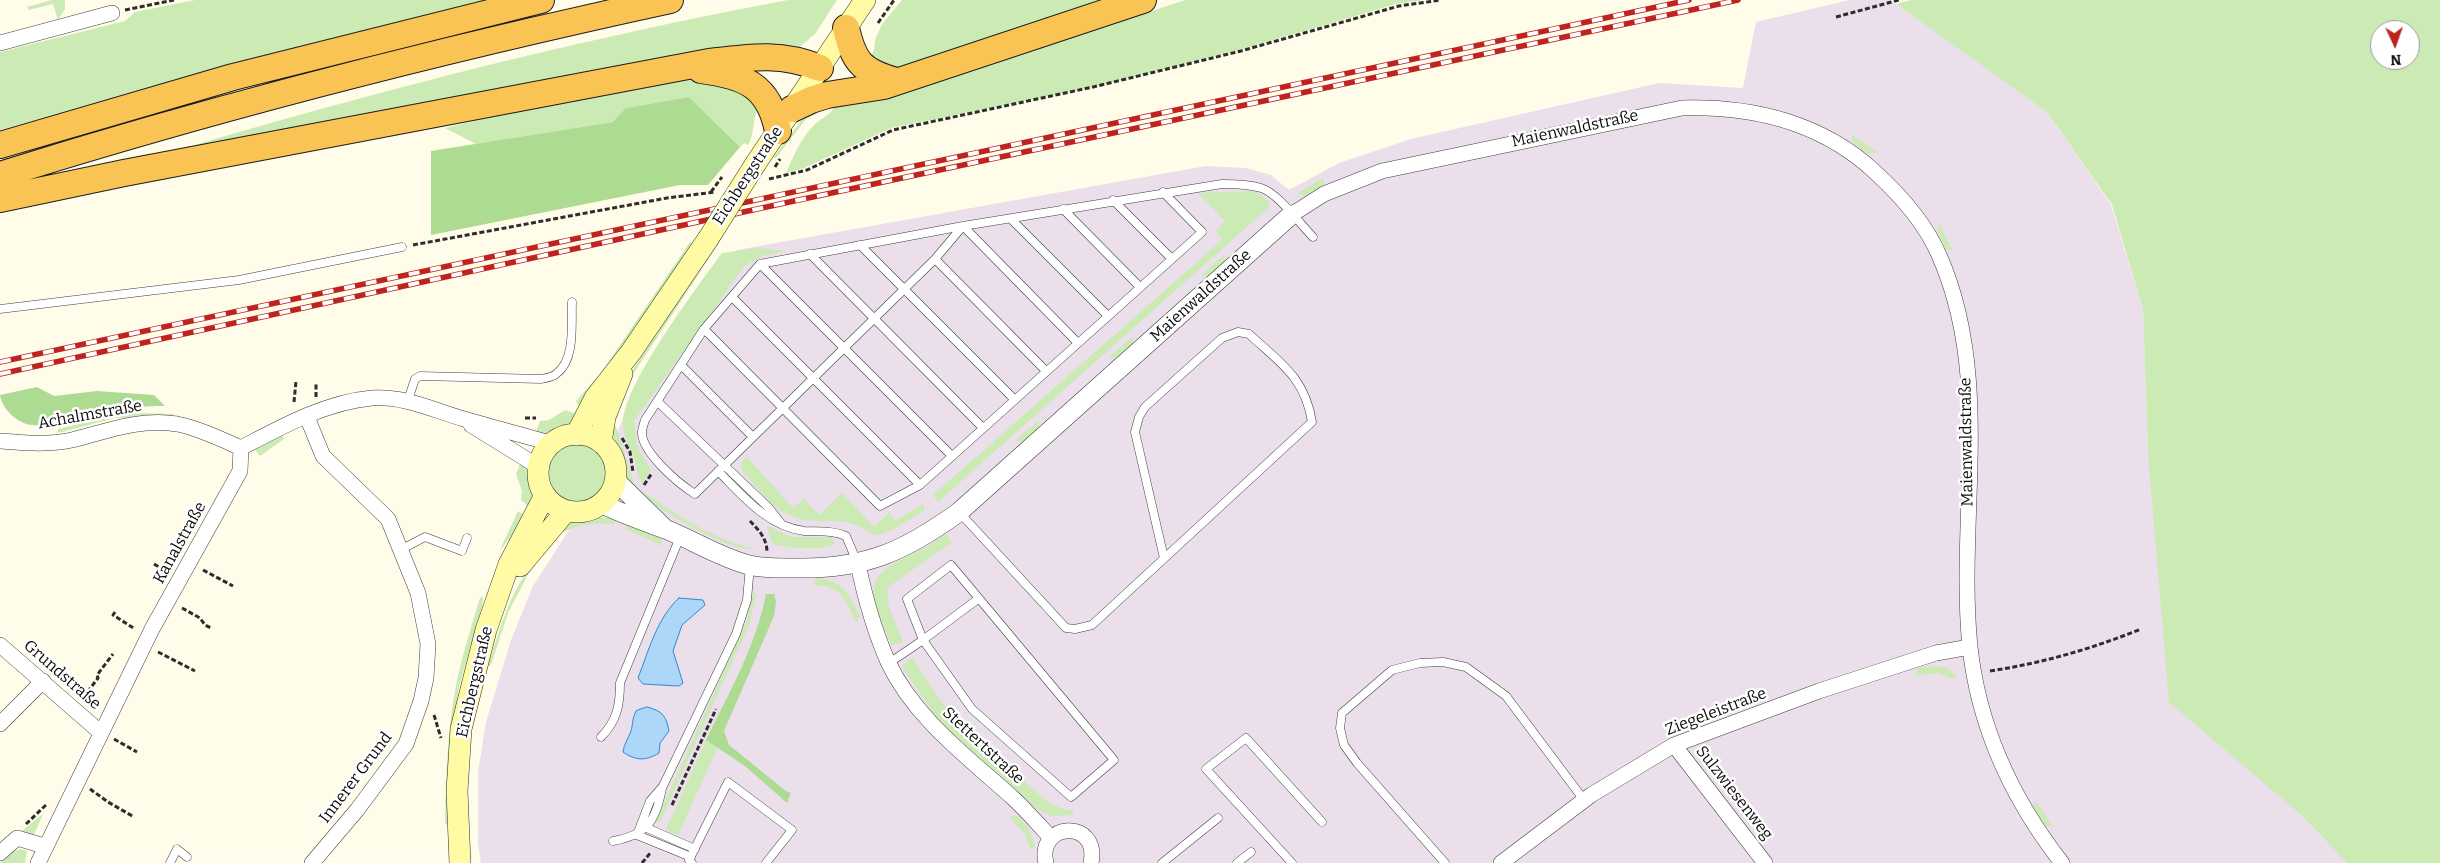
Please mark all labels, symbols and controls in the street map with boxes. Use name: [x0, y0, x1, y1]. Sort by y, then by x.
north arrow: [2370, 20, 2420, 70]
text: N: [2390, 51, 2402, 68]
street label: Maienwaldstraße: [1510, 106, 1640, 152]
street label: Eichbergstraße: [709, 123, 787, 229]
street label: Maienwaldstraße: [1147, 246, 1255, 346]
street label: Maienwaldstraße: [1956, 377, 1978, 507]
street label: Achalmstraße: [36, 396, 144, 434]
street label: Kanalstraße: [150, 499, 210, 587]
street label: Eichbergstraße: [453, 624, 497, 740]
street label: Grundstraße: [19, 636, 105, 714]
street label: Ziegeleistraße: [1663, 684, 1769, 740]
street label: Stettertstraße: [938, 703, 1028, 789]
street label: Innerer Grund: [316, 729, 396, 827]
street label: Sulzwiesenweg: [1691, 742, 1777, 844]

